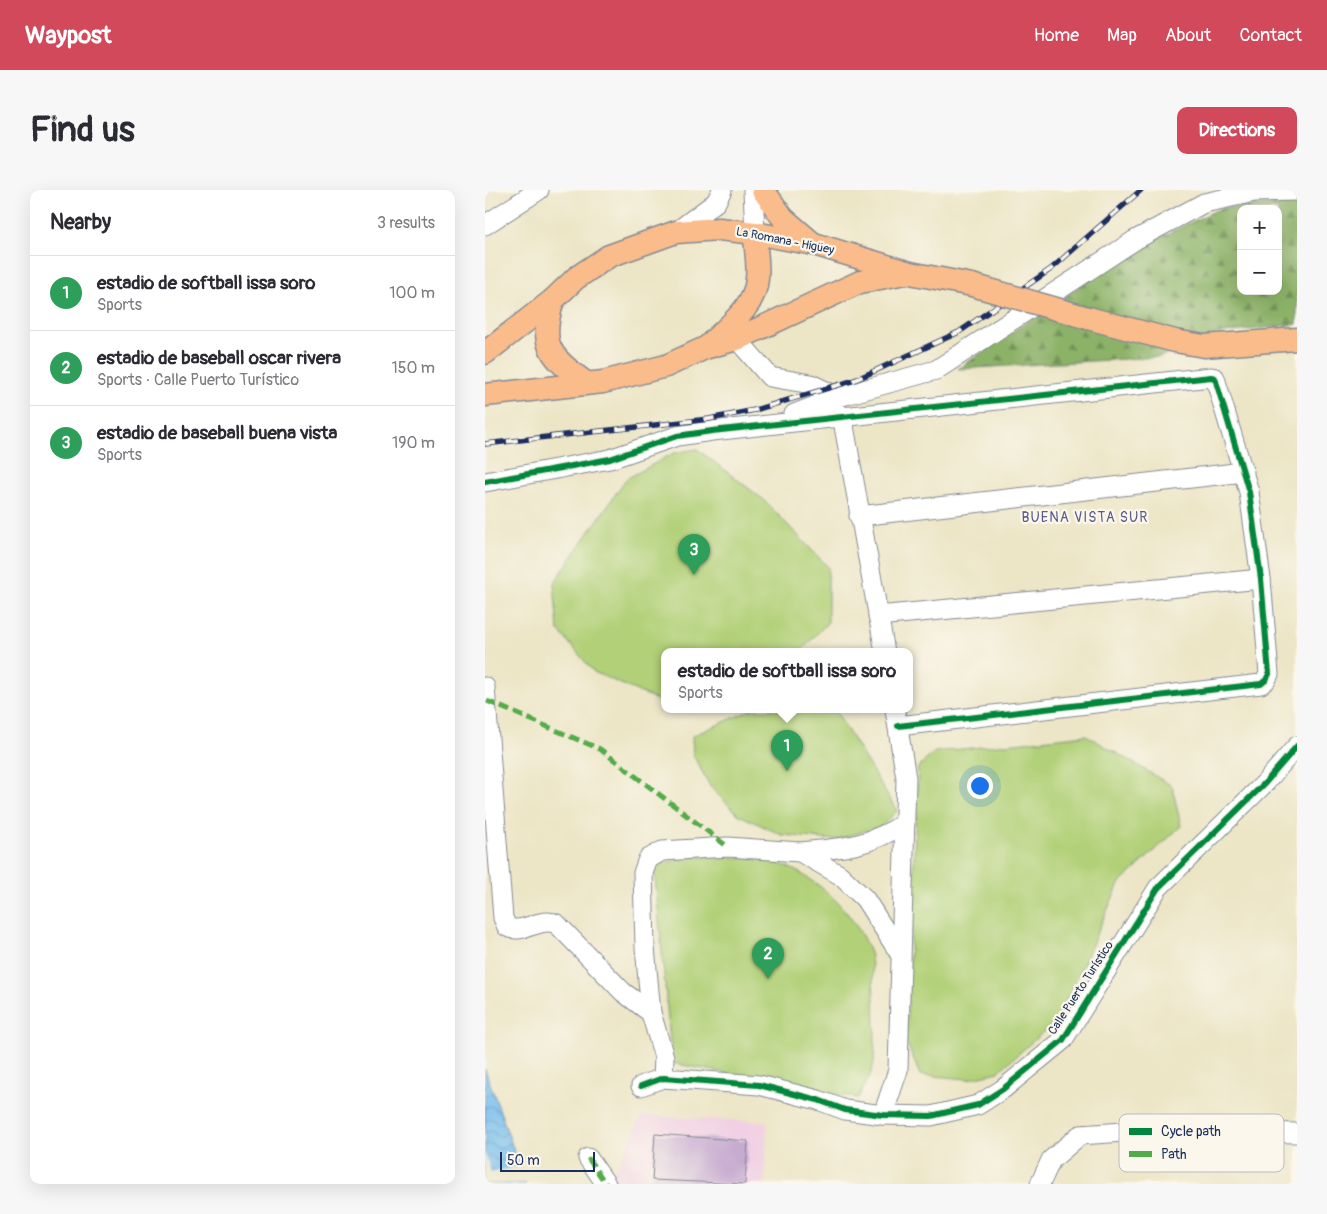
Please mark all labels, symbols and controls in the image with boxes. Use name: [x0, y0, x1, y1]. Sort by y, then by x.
text: Waypost: [25, 21, 112, 50]
text: Home: [1034, 24, 1079, 47]
text: Map: [1107, 24, 1137, 47]
text: About: [1165, 24, 1211, 47]
text: Contact: [1239, 24, 1302, 47]
button: Directions: [1177, 107, 1297, 154]
text: Find us: [30, 108, 135, 152]
map controls: [1237, 205, 1282, 295]
button: +: [1237, 205, 1282, 250]
text: Nearby: [50, 209, 111, 236]
text: 3 results: [377, 213, 435, 233]
street label: La Romana - Higüey: [735, 224, 835, 258]
button: −: [1237, 250, 1282, 295]
text: estadio de softball issa soro: [97, 271, 315, 295]
text: 1: [63, 283, 69, 303]
text: 100 m: [389, 283, 435, 303]
text: Sports: [97, 295, 142, 315]
text: estadio de baseball oscar rivera: [97, 346, 341, 370]
text: 2: [62, 358, 70, 378]
text: 150 m: [391, 358, 435, 378]
text: Sports · Calle Puerto Turístico: [97, 370, 299, 390]
text: estadio de baseball buena vista: [97, 421, 337, 445]
text: 3: [62, 433, 70, 453]
text: 190 m: [392, 433, 435, 453]
text: Sports: [97, 445, 142, 465]
district label: BUENA VISTA SUR: [1022, 509, 1148, 526]
pin: 3: [678, 534, 710, 575]
popup: [661, 648, 913, 713]
text: estadio de softball issa soro: [678, 659, 896, 683]
text: Sports: [678, 683, 723, 703]
pin: 1: [771, 730, 803, 771]
your location: [967, 773, 993, 799]
pin: 2: [752, 938, 784, 979]
street label: Calle Puerto Turístico: [1045, 938, 1117, 1038]
legend: [1119, 1114, 1284, 1172]
text: Cycle path: [1161, 1123, 1221, 1140]
text: Path: [1161, 1146, 1186, 1163]
scale bar: [500, 1149, 595, 1172]
text: 50 m: [507, 1152, 540, 1169]

